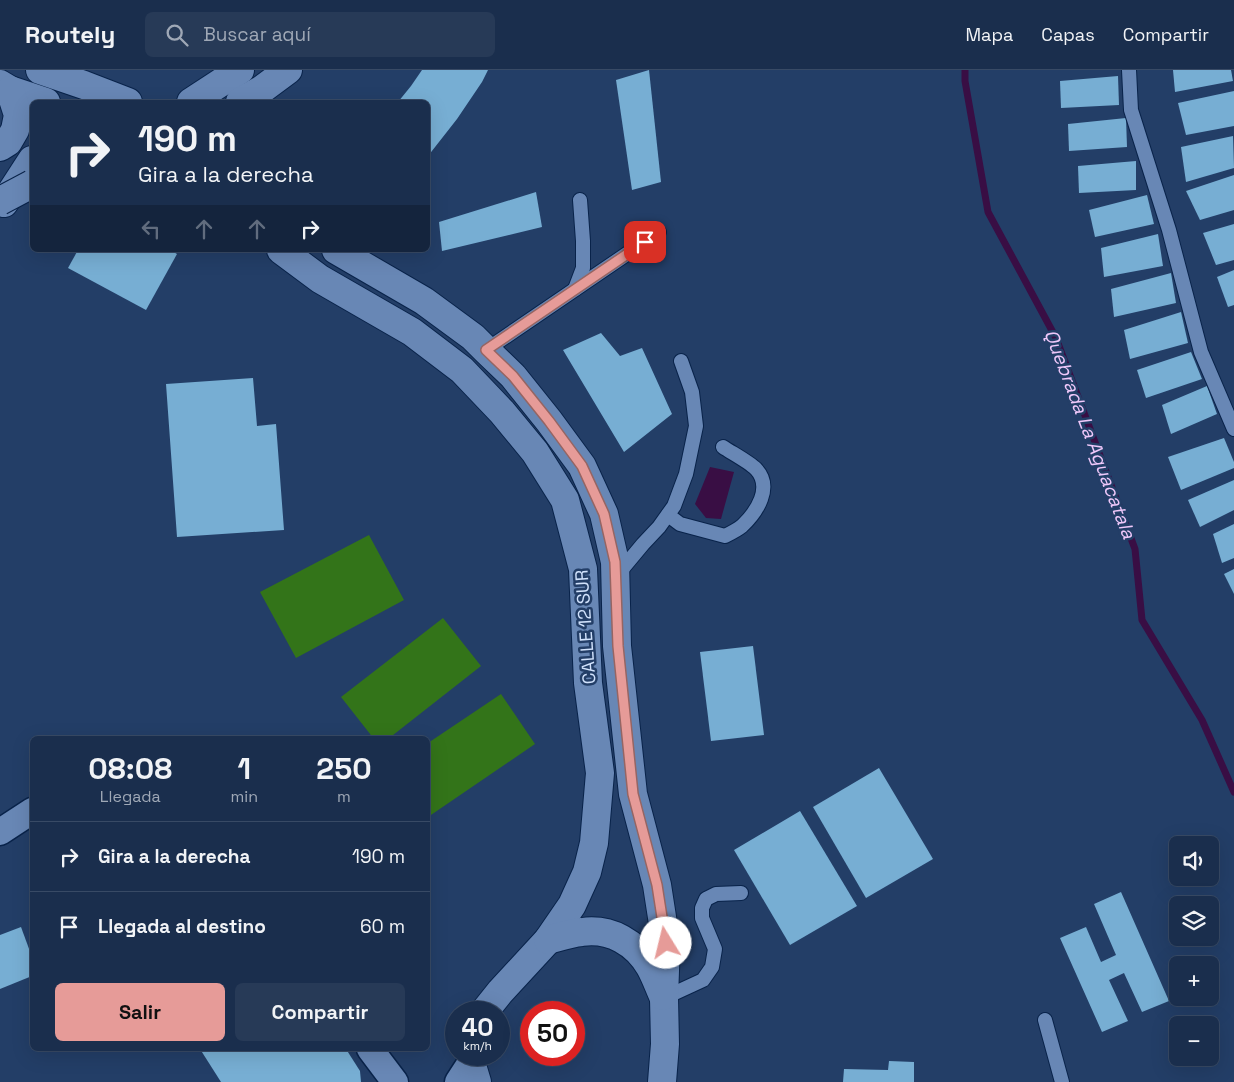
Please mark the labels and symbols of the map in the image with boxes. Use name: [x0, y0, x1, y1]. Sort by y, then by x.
pin: [624, 221, 666, 263]
water label: Quebrada La Aguacatala: [1038, 326, 1142, 542]
street label: CALLE 12 SUR: [570, 569, 600, 685]
position arrow: [639, 916, 691, 968]
speed limit sign: 50: [520, 1001, 585, 1066]

